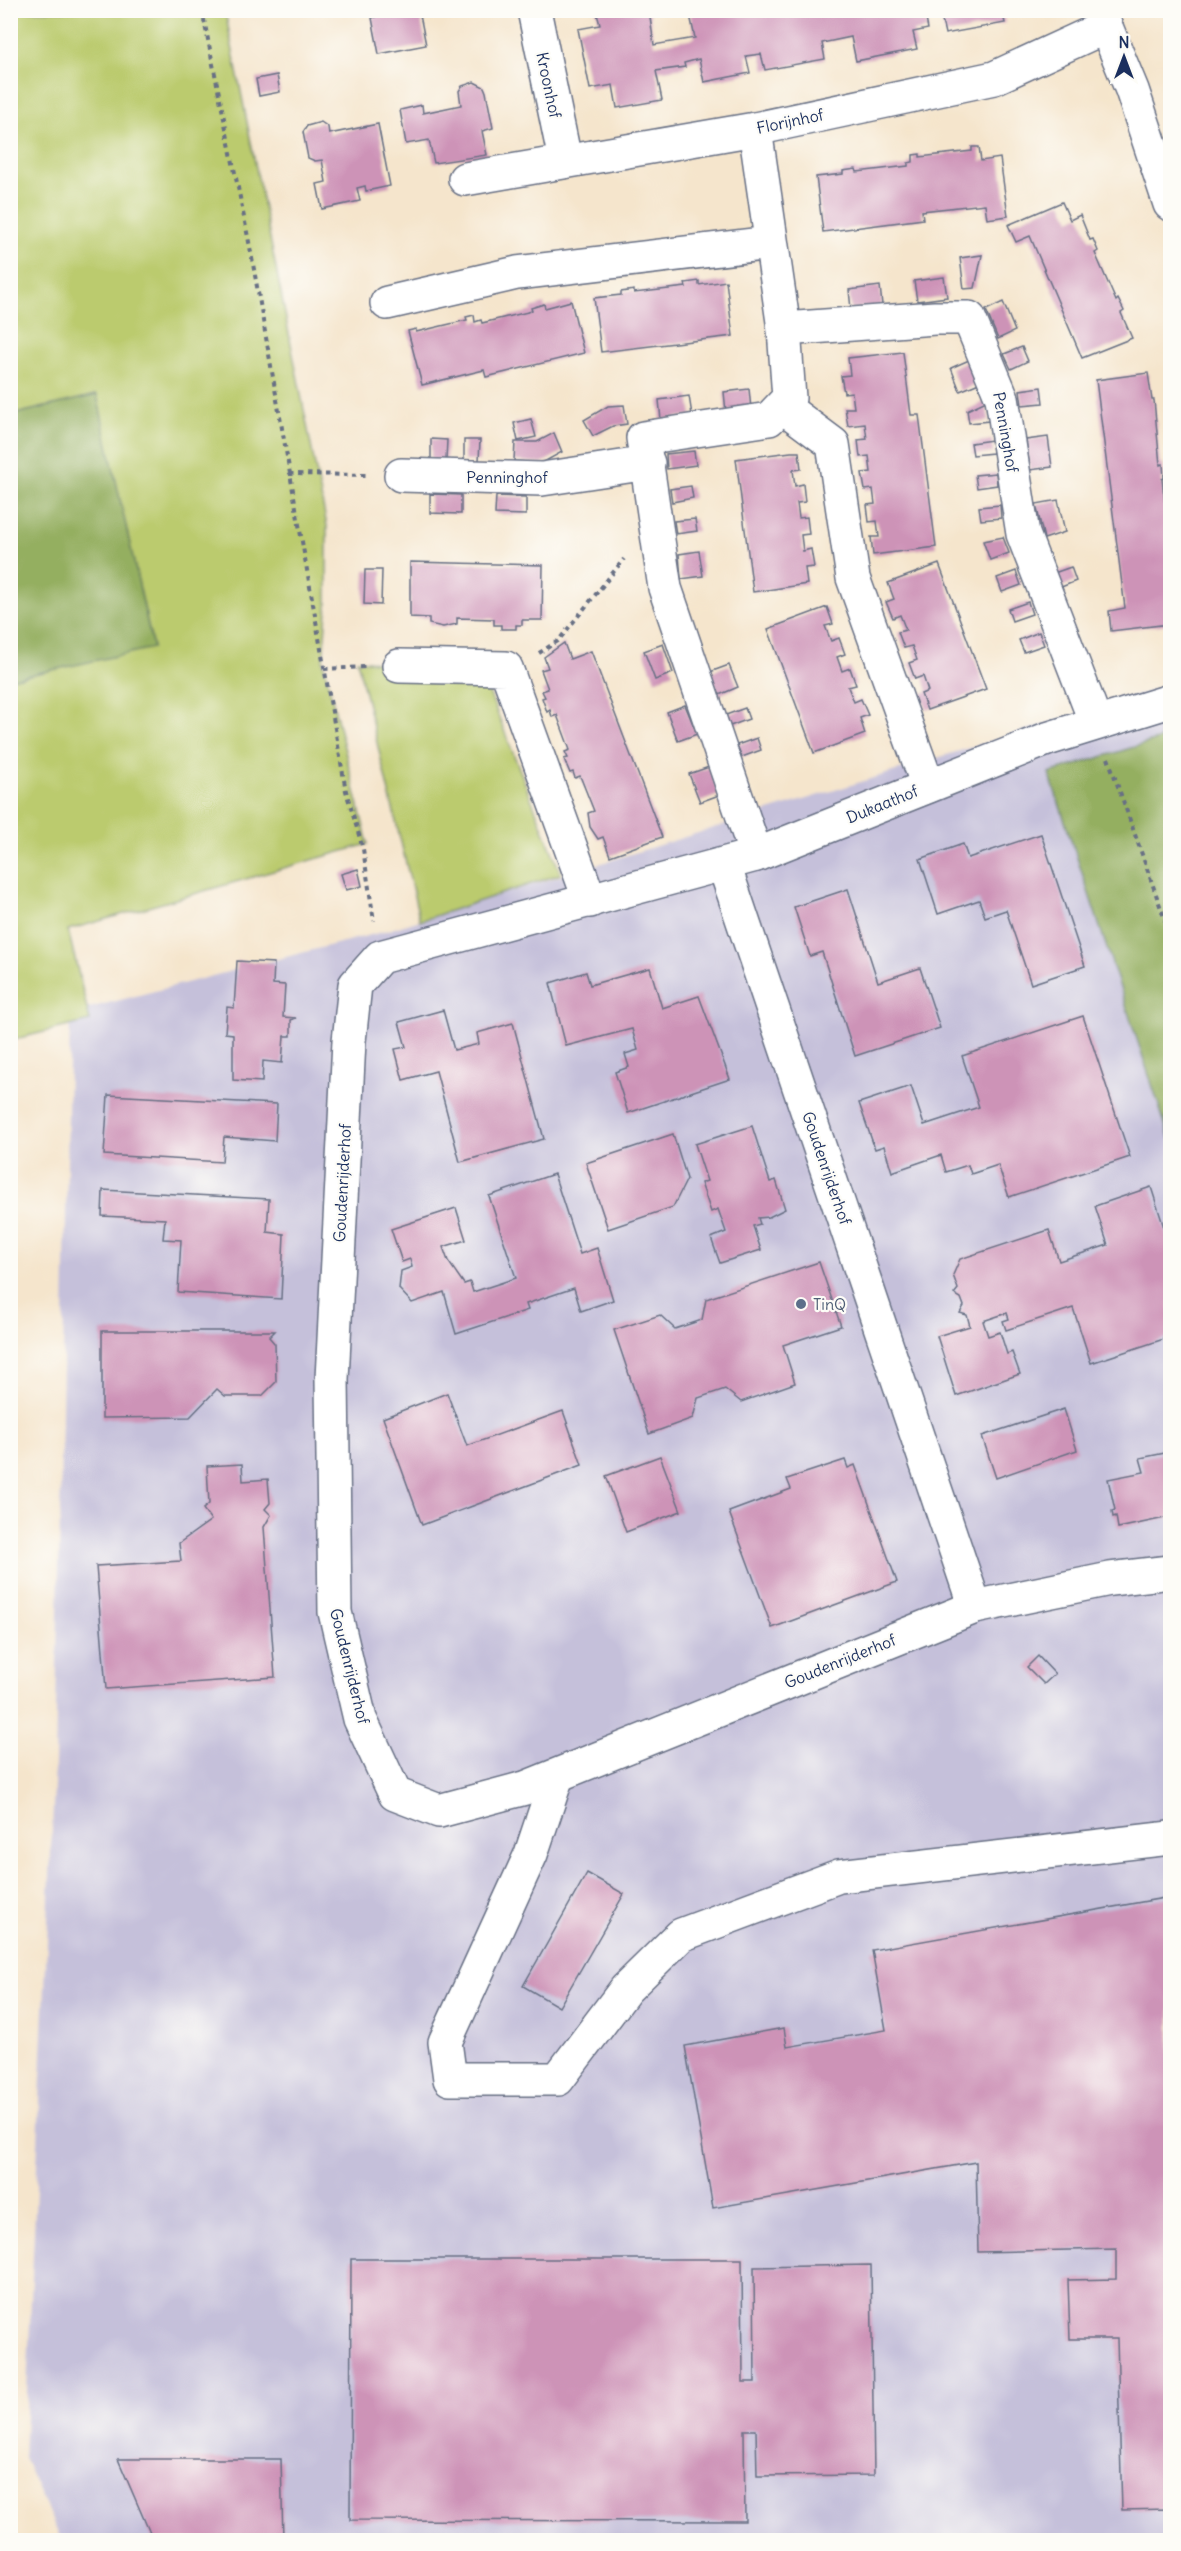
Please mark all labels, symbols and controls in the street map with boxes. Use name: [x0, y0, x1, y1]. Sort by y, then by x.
north arrow: [1094, 27, 1154, 87]
text: N: [1118, 32, 1130, 52]
street label: Kroonhof: [532, 50, 566, 121]
street label: Florijnhof: [755, 104, 826, 138]
street label: Penninghof: [989, 390, 1023, 475]
street label: Penninghof: [466, 467, 548, 487]
street label: Dukaathof: [843, 780, 922, 827]
street label: Goudenrijderhof: [798, 1109, 856, 1228]
street label: Goudenrijderhof: [329, 1123, 355, 1243]
place label: TinQ: [813, 1294, 846, 1314]
marker: TinQ: [794, 1297, 808, 1311]
street label: Goudenrijderhof: [326, 1606, 374, 1727]
street label: Goudenrijderhof: [781, 1629, 899, 1692]

